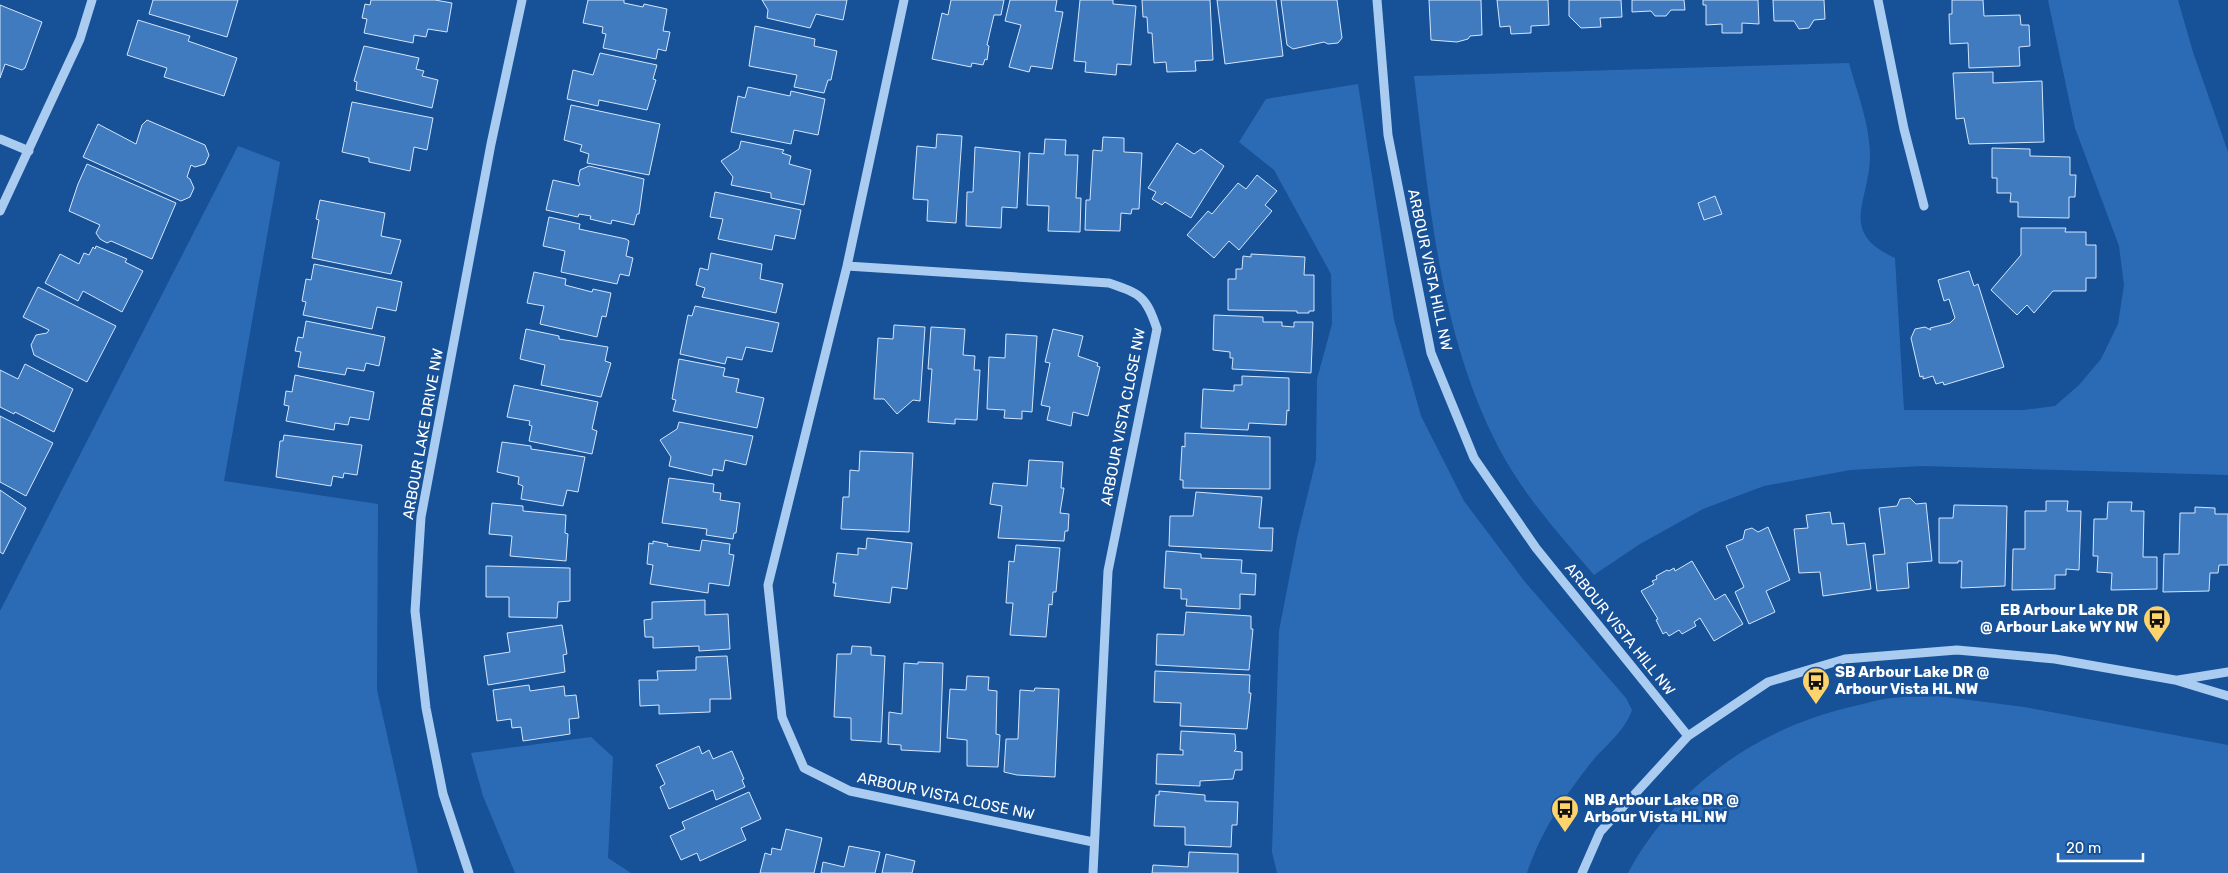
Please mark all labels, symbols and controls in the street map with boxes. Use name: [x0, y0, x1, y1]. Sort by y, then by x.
street label: ARBOUR VISTA HILL NW: [1404, 187, 1456, 353]
street label: ARBOUR VISTA CLOSE NW: [1097, 327, 1149, 507]
street label: ARBOUR LAKE DRIVE NW: [399, 347, 447, 521]
street label: ARBOUR VISTA HILL NW: [1561, 559, 1679, 699]
place label: EB Arbour Lake DR @ Arbour Lake WY NW: [1980, 601, 2138, 636]
bus stop icon: EB Arbour Lake DR @ Arbour Lake WY NW: [2142, 604, 2172, 643]
place label: SB Arbour Lake DR @ Arbour Vista HL NW: [1835, 663, 1989, 698]
bus stop icon: SB Arbour Lake DR @ Arbour Vista HL NW: [1801, 666, 1831, 705]
street label: ARBOUR VISTA CLOSE NW: [856, 768, 1036, 824]
place label: NB Arbour Lake DR @ Arbour Vista HL NW: [1584, 791, 1739, 826]
bus stop icon: NB Arbour Lake DR @ Arbour Vista HL NW: [1550, 794, 1580, 833]
scale bar: [2058, 830, 2143, 862]
text: 20 m: [2066, 839, 2101, 857]

